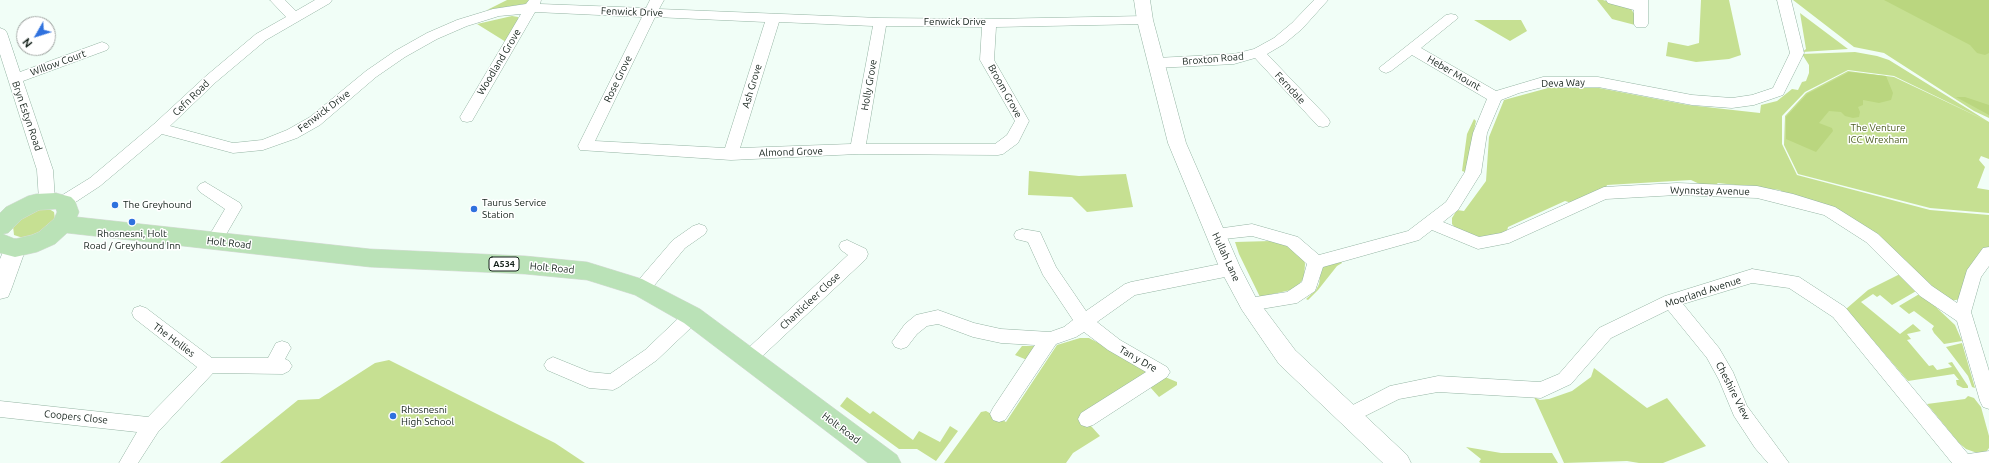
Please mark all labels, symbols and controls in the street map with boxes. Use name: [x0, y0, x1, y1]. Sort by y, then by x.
street label: Fenwick Drive: [601, 5, 663, 19]
north arrow: [16, 16, 56, 56]
street label: Fenwick Drive: [924, 16, 986, 28]
street label: Woodland Grove: [475, 27, 523, 97]
text: N: [20, 36, 35, 50]
street label: Willow Court: [29, 47, 87, 79]
street label: Broxton Road: [1182, 50, 1244, 68]
street label: Heber Mount: [1425, 53, 1483, 93]
street label: Rose Grove: [601, 54, 635, 104]
street label: Holly Grove: [859, 58, 879, 112]
street label: Ash Grove: [740, 62, 764, 110]
street label: Broom Grove: [985, 62, 1025, 120]
street label: Ferndale: [1272, 70, 1308, 106]
street label: Deva Way: [1541, 76, 1585, 90]
street label: Cefn Road: [170, 78, 212, 118]
street label: Bryn Estyn Road: [9, 80, 45, 152]
street label: Fenwick Drive: [296, 87, 352, 135]
park label: The Venture ICC Wrexham: [1848, 122, 1908, 146]
street label: Almond Grove: [759, 145, 823, 159]
street label: Wynnstay Avenue: [1670, 184, 1750, 198]
place label: Taurus Service Station: [482, 197, 546, 220]
place label: The Greyhound: [123, 199, 192, 211]
marker: The Greyhound: [110, 200, 120, 210]
marker: Taurus Service Station: [469, 204, 479, 214]
marker: Rhosnesni, Holt Road / Greyhound Inn: [127, 217, 137, 227]
place label: Rhosnesni, Holt Road / Greyhound Inn: [83, 228, 181, 252]
street label: Hullah Lane: [1209, 231, 1243, 283]
street label: Holt Road: [206, 235, 252, 251]
road number: A534: [489, 257, 519, 271]
street label: Holt Road: [529, 260, 575, 276]
street label: Chanticleer Close: [777, 270, 843, 332]
street label: Moorland Avenue: [1663, 274, 1743, 310]
street label: The Hollies: [151, 320, 197, 360]
street label: Tan y Dre: [1117, 343, 1159, 375]
street label: Cheshire View: [1713, 360, 1753, 422]
place label: Rhosnesni High School: [401, 404, 454, 428]
street label: Coopers Close: [44, 408, 108, 426]
street label: Holt Road: [820, 410, 862, 446]
marker: Rhosnesni High School: [388, 411, 398, 421]

